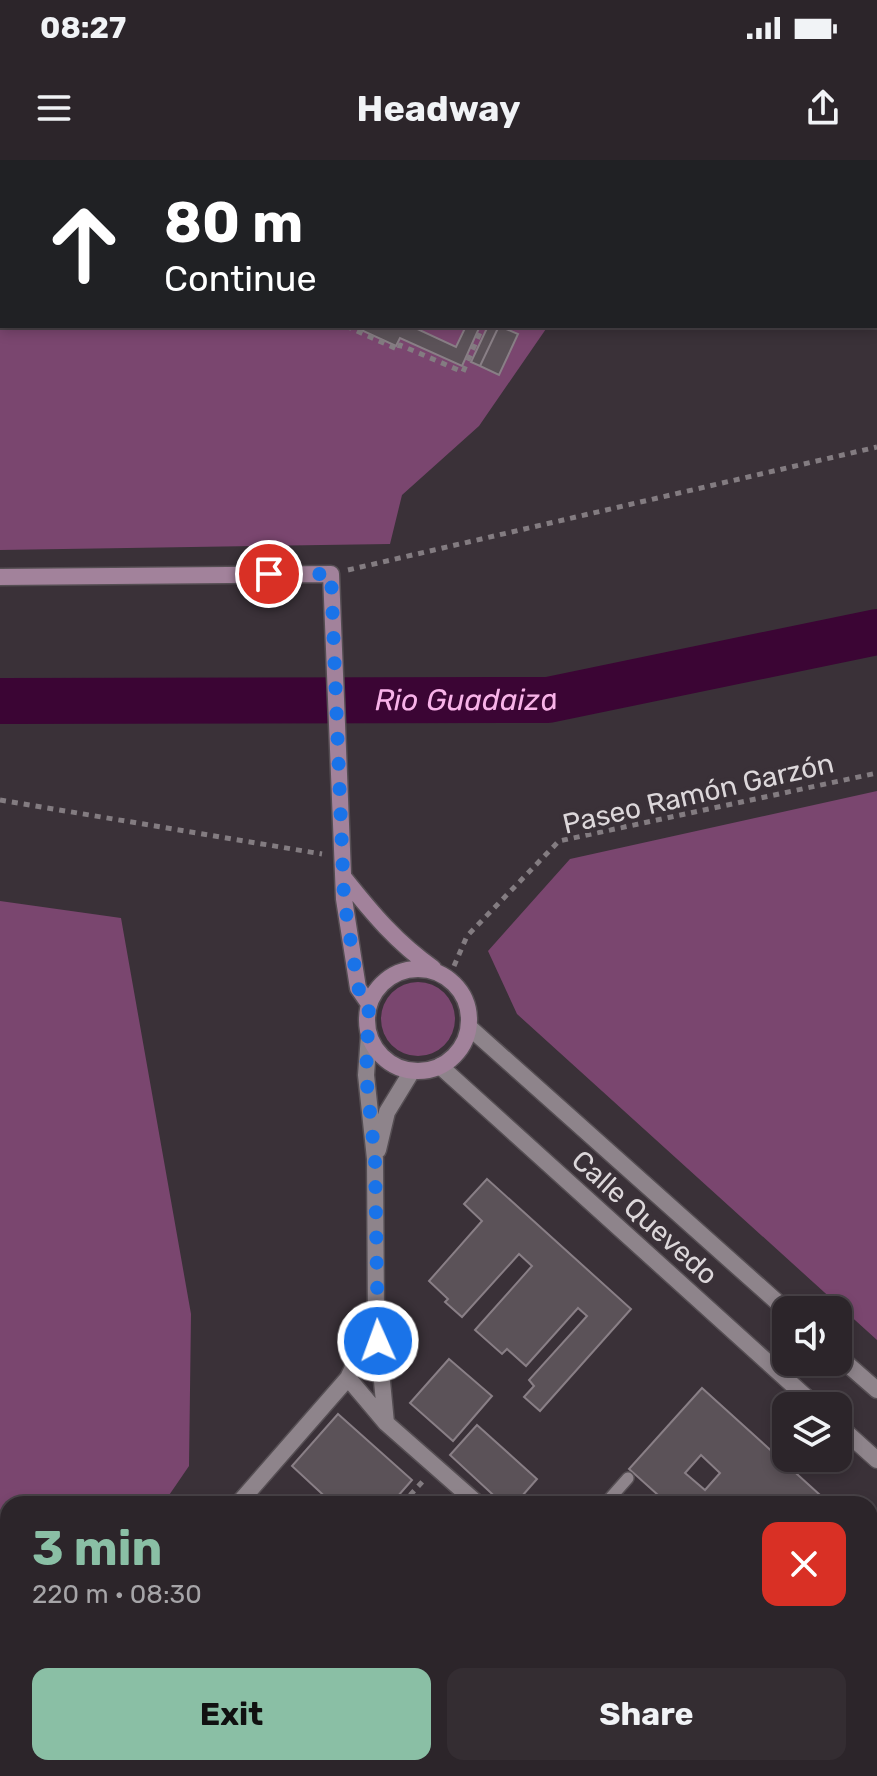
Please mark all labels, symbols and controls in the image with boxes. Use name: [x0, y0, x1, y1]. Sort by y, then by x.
text: 08:27: [40, 10, 126, 46]
icon: menu: [32, 86, 76, 130]
icon: share: [801, 86, 845, 130]
text: Headway: [357, 87, 520, 130]
text: 80 m: [164, 190, 303, 256]
icon: ahead: [32, 192, 136, 296]
text: Continue: [164, 257, 317, 300]
pin: [235, 540, 303, 608]
icon: arrive: [247, 552, 291, 596]
water label: Rio Guadaiza: [374, 680, 561, 719]
street label: Paseo Ramón Garzón: [559, 746, 837, 841]
street label: Calle Quevedo: [565, 1143, 724, 1291]
map controls: [772, 1296, 852, 1472]
button: sound: [772, 1296, 852, 1376]
position arrow: [336, 1299, 420, 1383]
button: layers: [772, 1392, 852, 1472]
text: 3 min: [32, 1520, 162, 1577]
button: close: [762, 1522, 846, 1606]
text: 220 m · 08:30: [32, 1579, 202, 1610]
button: Exit: [32, 1668, 431, 1760]
button: Share: [447, 1668, 846, 1760]

